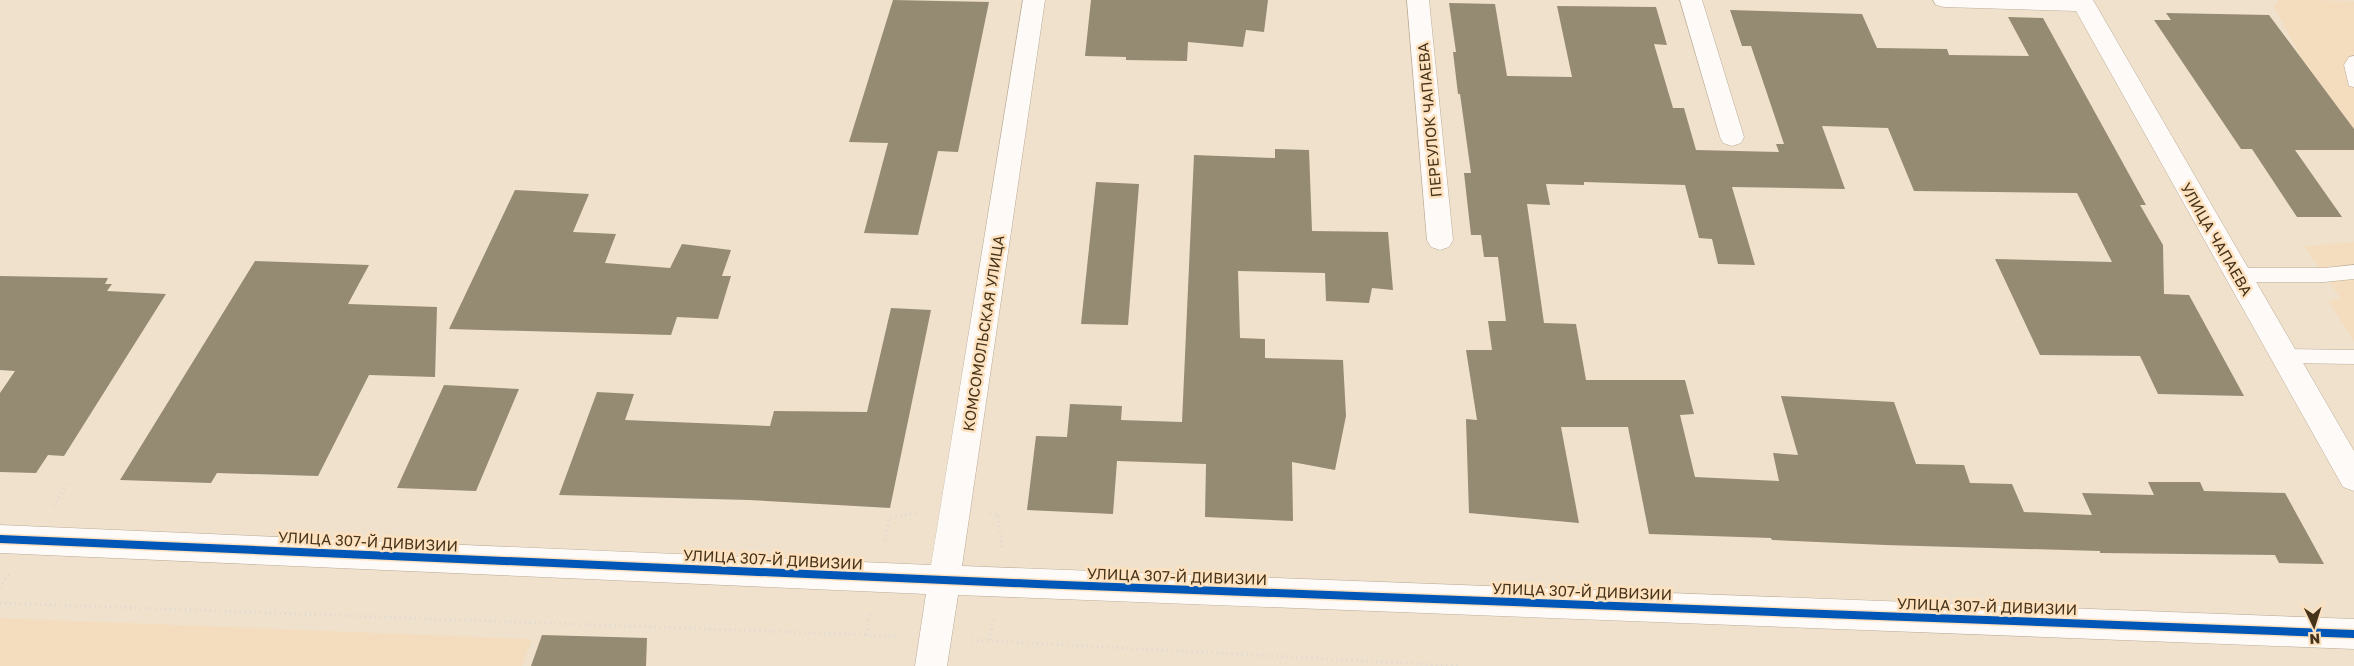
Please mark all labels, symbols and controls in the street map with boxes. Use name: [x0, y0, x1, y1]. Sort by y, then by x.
street label: ПЕРЕУЛОК ЧАПАЕВА: [1413, 42, 1445, 198]
street label: УЛИЦА ЧАПАЕВА: [2177, 179, 2257, 299]
street label: КОМСОМОЛЬСКАЯ УЛИЦА: [959, 234, 1007, 432]
street label: УЛИЦА 307-Й ДИВИЗИИ: [278, 527, 458, 555]
street label: УЛИЦА 307-Й ДИВИЗИИ: [683, 545, 863, 573]
street label: УЛИЦА 307-Й ДИВИЗИИ: [1087, 564, 1267, 588]
street label: УЛИЦА 307-Й ДИВИЗИИ: [1492, 579, 1672, 603]
street label: УЛИЦА 307-Й ДИВИЗИИ: [1897, 594, 2077, 618]
north arrow: [2289, 601, 2339, 651]
text: N: [2309, 631, 2321, 648]

